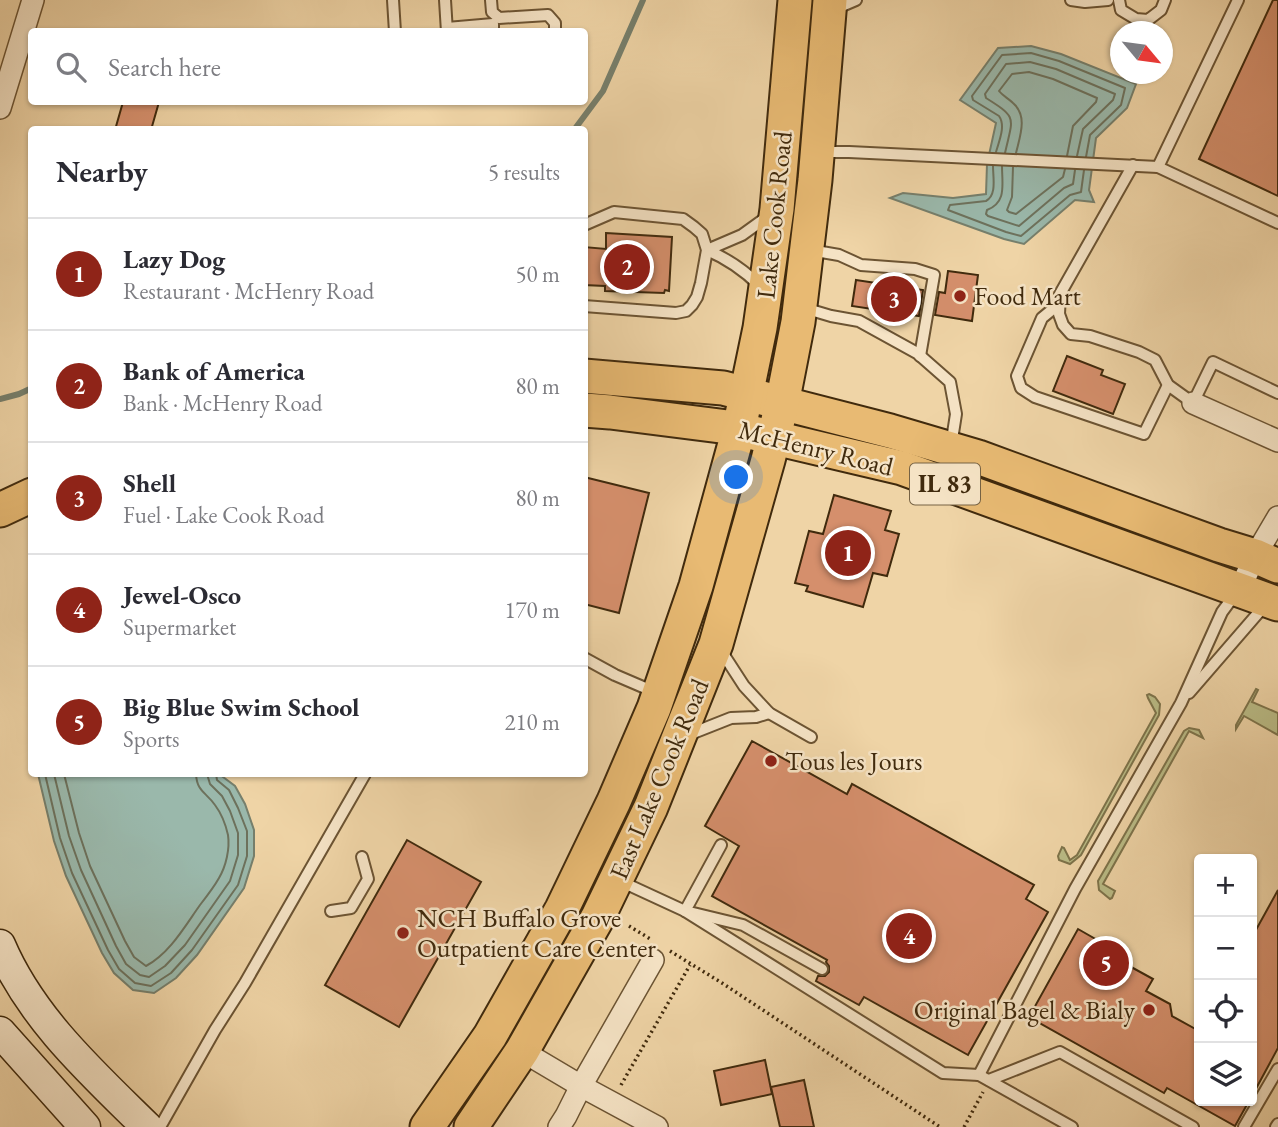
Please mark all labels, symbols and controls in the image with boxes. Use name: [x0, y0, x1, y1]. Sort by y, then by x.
north arrow: [1110, 21, 1173, 84]
search box: [28, 28, 588, 105]
icon: search: [52, 48, 90, 86]
text: Search here: [108, 50, 221, 84]
street label: Lake Cook Road: [748, 128, 800, 301]
text: Nearby: [56, 152, 148, 191]
text: 5 results: [488, 157, 560, 187]
pin: 2: [604, 241, 650, 293]
text: Lazy Dog: [123, 242, 225, 276]
text: 1: [73, 259, 85, 289]
text: 50 m: [515, 259, 560, 289]
pin: 3: [871, 273, 917, 325]
text: Restaurant · McHenry Road: [123, 276, 374, 306]
place label: Food Mart: [974, 279, 1081, 313]
marker: Food Mart: [952, 288, 968, 304]
text: Bank of America: [123, 354, 305, 388]
text: 2: [73, 371, 85, 401]
text: 80 m: [515, 371, 560, 401]
text: Bank · McHenry Road: [123, 388, 322, 418]
street label: McHenry Road: [735, 412, 898, 484]
your location: [719, 460, 753, 494]
road number: IL 83: [910, 463, 980, 504]
text: Shell: [123, 466, 176, 500]
text: 3: [73, 483, 85, 513]
text: 80 m: [515, 483, 560, 513]
text: Fuel · Lake Cook Road: [123, 500, 324, 530]
pin: 1: [825, 527, 871, 579]
text: Jewel-Osco: [123, 578, 241, 612]
text: 4: [73, 595, 85, 625]
text: 170 m: [504, 595, 560, 625]
text: Supermarket: [123, 612, 236, 642]
street label: East Lake Cook Road: [601, 673, 717, 885]
text: Big Blue Swim School: [123, 690, 359, 724]
text: 5: [73, 707, 85, 737]
text: 210 m: [504, 707, 560, 737]
text: Sports: [123, 724, 179, 754]
place label: Tous les Jours: [785, 744, 922, 778]
marker: Tous les Jours: [763, 753, 779, 769]
map controls: [1194, 854, 1257, 1106]
button: +: [1194, 854, 1257, 917]
place label: NCH Buffalo Grove Outpatient Care Center: [417, 901, 656, 965]
pin: 4: [886, 910, 932, 962]
button: −: [1194, 917, 1257, 980]
marker: NCH Buffalo Grove Outpatient Care Center: [395, 925, 411, 941]
pin: 5: [1083, 937, 1129, 989]
button: locate: [1194, 980, 1257, 1043]
place label: Original Bagel & Bialy: [914, 993, 1136, 1027]
marker: Original Bagel & Bialy: [1141, 1002, 1157, 1018]
button: layers: [1194, 1043, 1257, 1106]

